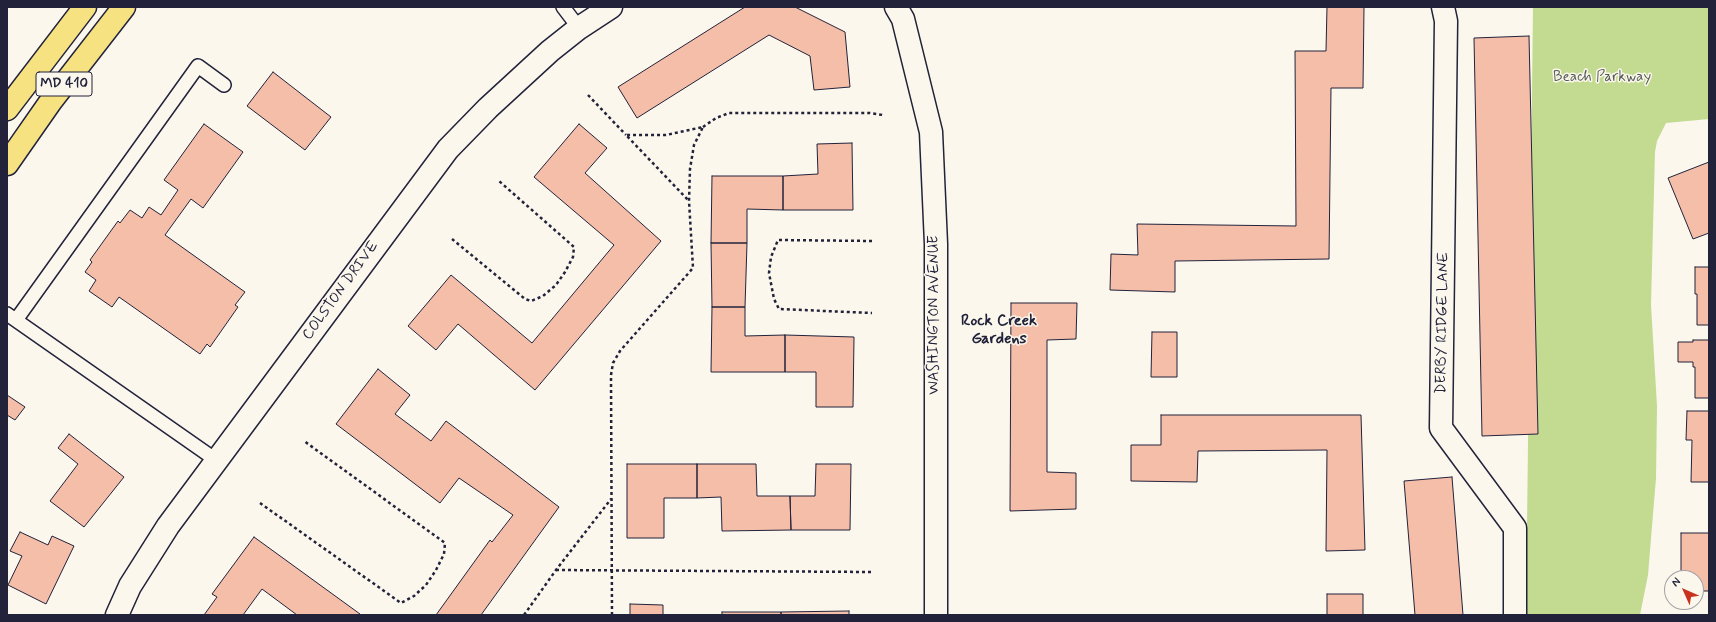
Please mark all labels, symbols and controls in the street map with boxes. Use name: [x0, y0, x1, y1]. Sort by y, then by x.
park label: Beach Parkway: [1553, 69, 1651, 87]
road number: MD 410: [36, 72, 92, 96]
street label: WASHINGTON AVENUE: [926, 235, 944, 395]
street label: COLSTON DRIVE: [299, 238, 383, 344]
street label: DERBY RIDGE LANE: [1433, 252, 1453, 394]
district label: Rock Creek Gardens: [961, 312, 1037, 350]
north arrow: [1664, 570, 1704, 610]
text: N: [1669, 575, 1684, 590]

